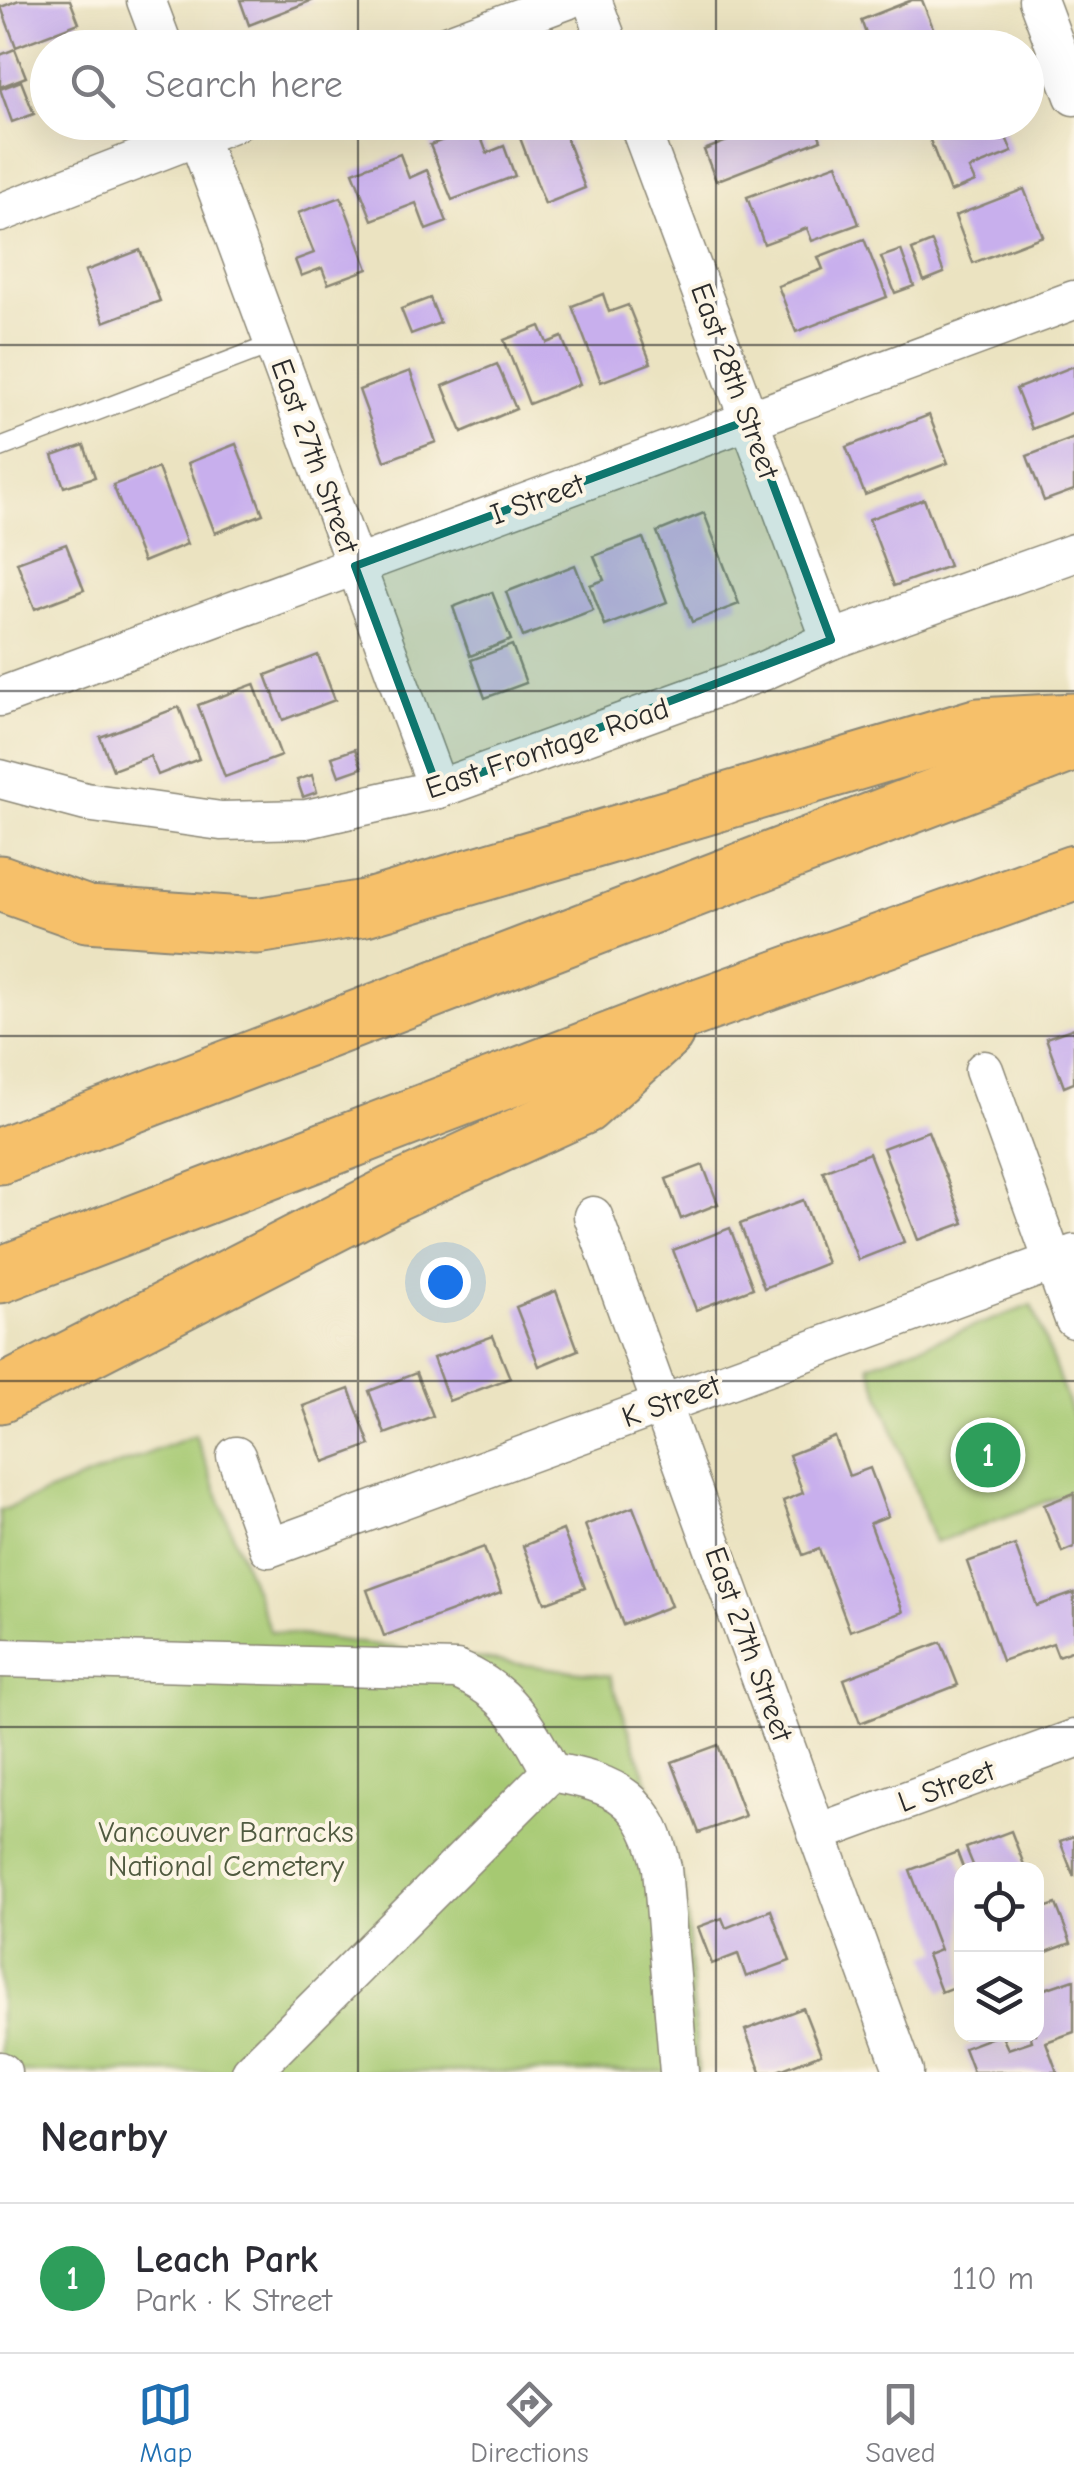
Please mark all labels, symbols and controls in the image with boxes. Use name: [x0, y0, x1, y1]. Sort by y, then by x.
search box: [30, 30, 1044, 140]
icon: search: [65, 58, 120, 113]
text: Search here: [145, 63, 343, 107]
street label: East 28th Street: [683, 279, 787, 485]
street label: East 27th Street: [263, 354, 366, 559]
street label: I Street: [486, 466, 590, 532]
street label: East Frontage Road: [421, 690, 673, 806]
your location: [420, 1257, 471, 1308]
street label: K Street: [617, 1367, 726, 1435]
pin: 1: [956, 1418, 1020, 1492]
street label: East 27th Street: [697, 1542, 800, 1747]
street label: L Street: [893, 1752, 1001, 1820]
park label: Vancouver Barracks National Cemetery: [98, 1815, 354, 1884]
map controls: [954, 1862, 1044, 2042]
button: locate: [954, 1862, 1044, 1952]
button: layers: [954, 1952, 1044, 2042]
text: Nearby: [40, 2113, 167, 2162]
text: Leach Park: [135, 2238, 318, 2282]
text: 1: [66, 2260, 79, 2297]
text: 110 m: [952, 2260, 1034, 2297]
text: Park · K Street: [135, 2282, 332, 2319]
tab: Map: [138, 2377, 193, 2469]
tab: Directions: [470, 2377, 589, 2469]
tab: Saved: [866, 2377, 936, 2469]

